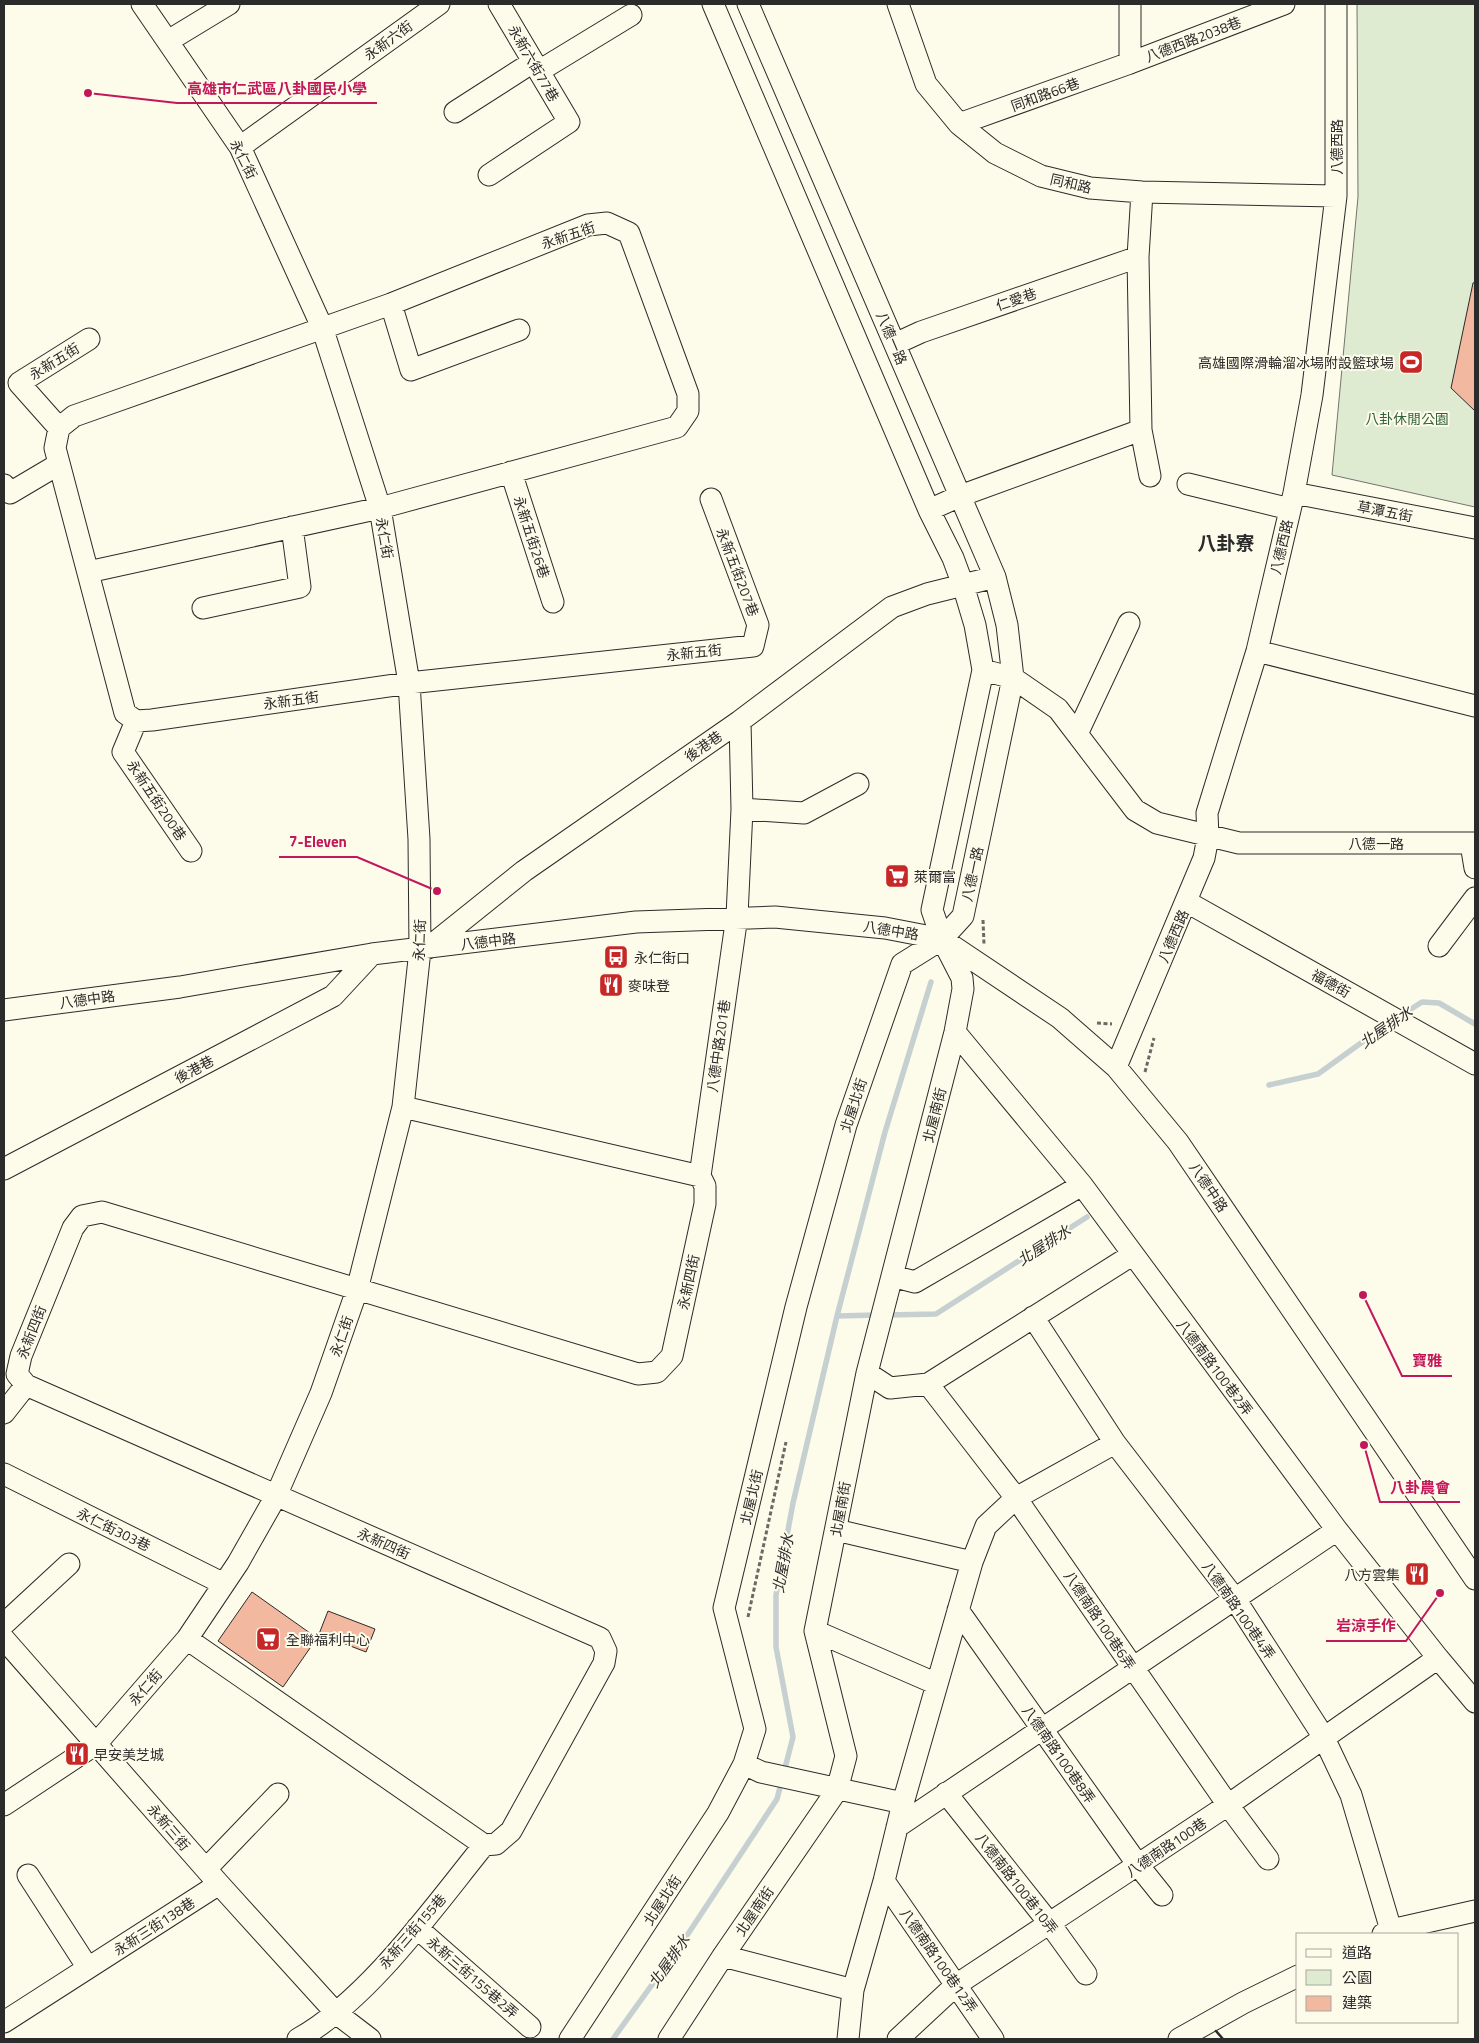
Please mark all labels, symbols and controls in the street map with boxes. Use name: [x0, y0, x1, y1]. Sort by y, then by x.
street label: 八德西路2038巷: [1142, 11, 1244, 67]
street label: 永新六街: [359, 15, 417, 65]
street label: 永新六街77巷: [503, 21, 565, 105]
street label: 同和路66巷: [1008, 72, 1082, 116]
callout: 高雄市仁武區八卦國民小學: [177, 73, 377, 103]
text: 高雄市仁武區八卦國民小學: [187, 77, 367, 100]
street label: 八德西路: [1326, 119, 1347, 175]
street label: 永仁街: [225, 136, 263, 182]
street label: 同和路: [1048, 168, 1094, 198]
street label: 永新五街: [538, 216, 598, 254]
street label: 仁愛巷: [993, 282, 1039, 316]
street label: 八德一路: [871, 308, 913, 368]
street label: 永新五街: [25, 337, 83, 385]
sports icon: 高雄國際滑輪溜冰場附設籃球場: [1398, 349, 1424, 375]
place label: 高雄國際滑輪溜冰場附設籃球場: [1198, 352, 1394, 373]
park label: 八卦休閒公園: [1365, 408, 1449, 429]
street label: 永新五街26巷: [509, 493, 555, 581]
street label: 草潭五街: [1356, 495, 1414, 527]
street label: 永仁街: [371, 515, 399, 561]
street label: 八德西路: [1264, 517, 1298, 577]
street label: 永新五街207巷: [711, 525, 765, 619]
district label: 八卦寮: [1197, 528, 1255, 557]
street label: 永新五街: [665, 639, 723, 665]
street label: 永新五街: [262, 686, 320, 714]
street label: 後港巷: [680, 725, 726, 767]
street label: 永新五街200巷: [122, 755, 192, 845]
callout: 7-Eleven: [279, 827, 357, 857]
text: 7-Eleven: [289, 830, 347, 853]
street label: 八德一路: [1348, 833, 1404, 854]
street label: 八德一路: [956, 844, 988, 904]
supermarket icon: 萊爾富: [884, 863, 910, 889]
place label: 萊爾富: [914, 866, 956, 887]
street label: 八德西路: [1152, 906, 1194, 966]
street label: 八德中路: [862, 915, 920, 945]
street label: 永仁街: [408, 919, 430, 961]
street label: 八德中路: [459, 927, 517, 955]
bus stop icon: 永仁街口: [603, 944, 629, 970]
place label: 永仁街口: [634, 947, 690, 968]
street label: 福德街: [1308, 964, 1354, 1002]
restaurant icon: 麥味登: [598, 972, 624, 998]
place label: 麥味登: [628, 975, 670, 996]
street label: 八德中路: [58, 985, 116, 1013]
street label: 八德中路201巷: [701, 998, 735, 1094]
water label: 北屋排水: [1355, 1000, 1418, 1054]
street label: 後港巷: [171, 1050, 217, 1088]
street label: 北屋北街: [834, 1075, 872, 1135]
street label: 北屋南街: [917, 1085, 951, 1145]
street label: 八德中路: [1185, 1158, 1233, 1216]
water label: 北屋排水: [1013, 1218, 1076, 1271]
street label: 永新四街: [672, 1252, 704, 1312]
street label: 永新四街: [11, 1302, 51, 1362]
street label: 永仁街: [324, 1313, 358, 1359]
street label: 八德南路100巷2弄: [1172, 1315, 1258, 1419]
callout: 寶雅: [1402, 1346, 1452, 1376]
text: 寶雅: [1412, 1349, 1442, 1372]
street label: 北屋北街: [734, 1467, 768, 1527]
callout: 八卦農會: [1380, 1472, 1460, 1502]
text: 八卦農會: [1390, 1476, 1450, 1499]
street label: 北屋南街: [825, 1480, 855, 1538]
street label: 永仁街303巷: [74, 1502, 154, 1556]
street label: 永新四街: [354, 1522, 414, 1564]
water label: 北屋排水: [766, 1530, 800, 1595]
street label: 八德南路100巷4弄: [1197, 1557, 1281, 1663]
restaurant icon: 八方雲集: [1404, 1561, 1430, 1587]
place label: 八方雲集: [1344, 1564, 1400, 1585]
street label: 八德南路100巷6弄: [1059, 1566, 1141, 1674]
callout: 岩涼手作: [1326, 1611, 1406, 1641]
text: 岩涼手作: [1336, 1614, 1396, 1637]
supermarket icon: 全聯福利中心: [255, 1626, 281, 1652]
place label: 全聯福利中心: [286, 1629, 370, 1650]
street label: 永仁街: [123, 1664, 167, 1710]
street label: 八德南路100巷8弄: [1017, 1701, 1101, 1807]
restaurant icon: 早安美芝城: [64, 1741, 90, 1767]
place label: 早安美芝城: [94, 1744, 164, 1765]
street label: 永新三街: [143, 1799, 195, 1855]
street label: 八德南路100巷: [1121, 1812, 1211, 1882]
street label: 八德南路100巷10弄: [971, 1828, 1063, 1938]
street label: 北屋北街: [638, 1871, 686, 1929]
street label: 北屋南街: [730, 1882, 778, 1940]
street label: 永新三街155巷: [373, 1889, 451, 1973]
street label: 永新三街138巷: [109, 1892, 199, 1960]
street label: 八德南路100巷12弄: [895, 1904, 983, 2016]
water label: 北屋排水: [642, 1929, 696, 1992]
street label: 永新三街155巷2弄: [423, 1931, 523, 2023]
legend: [1296, 1933, 1459, 2023]
text: 道路: [1342, 1941, 1372, 1964]
text: 公園: [1342, 1966, 1372, 1989]
text: 建築: [1342, 1991, 1372, 2014]

